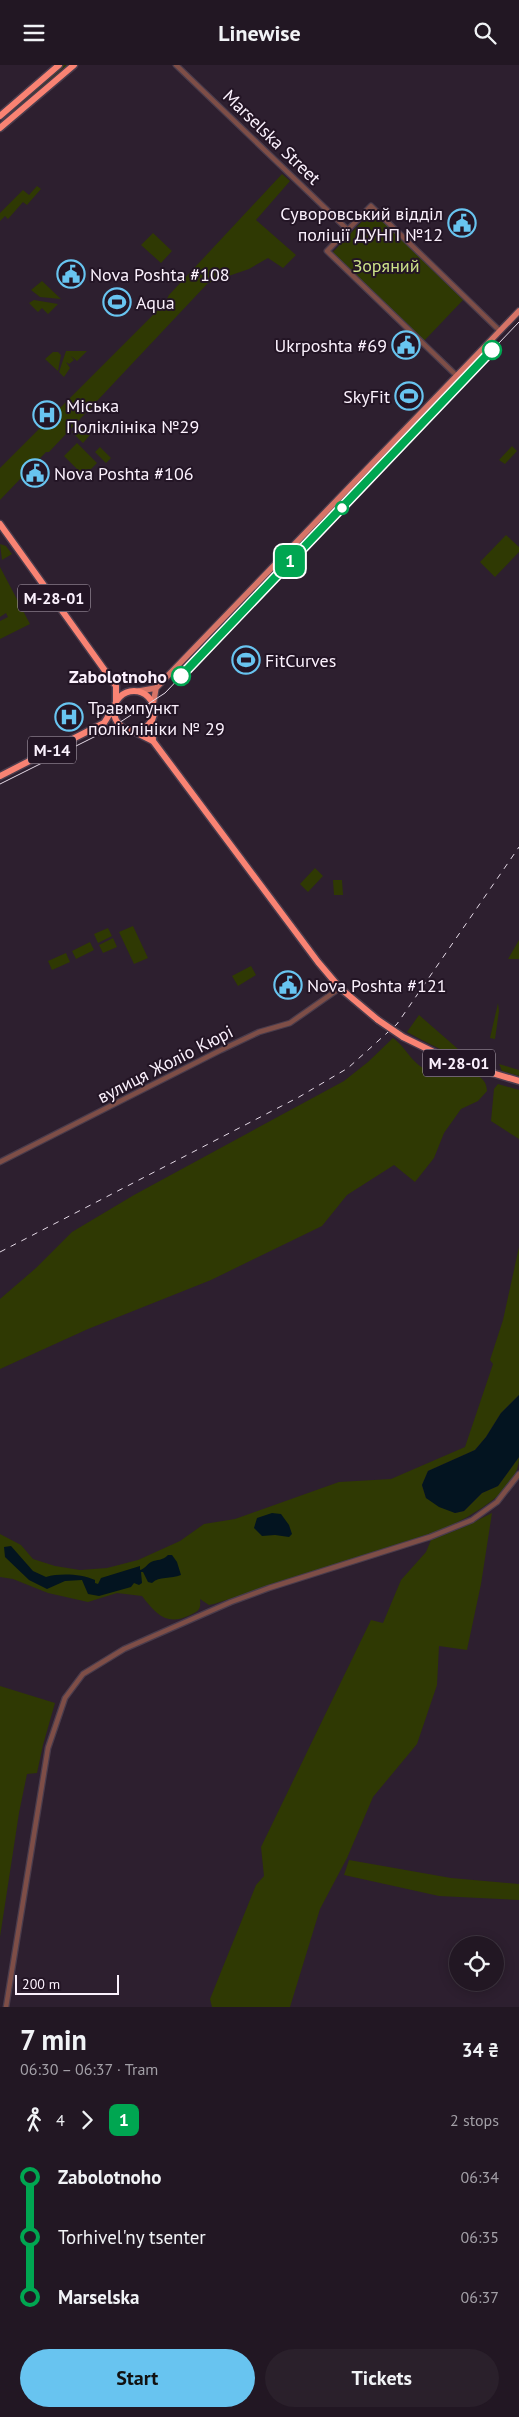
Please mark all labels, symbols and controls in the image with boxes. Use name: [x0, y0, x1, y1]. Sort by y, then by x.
icon: menu: [20, 19, 48, 47]
text: Linewise: [218, 19, 301, 47]
icon: search: [471, 19, 499, 47]
street label: Marselska Street: [218, 85, 326, 189]
place label: Суворовський відділ поліції ДУНП №12: [280, 202, 443, 246]
public building icon: Суворовський відділ поліції ДУНП №12: [447, 208, 477, 238]
park label: Зоряний: [352, 254, 420, 277]
public building icon: Nova Poshta #108: [56, 259, 86, 289]
place label: Nova Poshta #108: [90, 263, 230, 286]
sports icon: Aqua: [102, 287, 132, 317]
place label: Aqua: [136, 291, 175, 314]
public building icon: Ukrposhta #69: [391, 330, 421, 360]
place label: Ukrposhta #69: [274, 334, 387, 357]
unlabelled marker: [482, 340, 502, 360]
sports icon: SkyFit: [394, 381, 424, 411]
place label: SkyFit: [343, 385, 390, 408]
place label: Міська Поліклініка №29: [66, 394, 199, 438]
hospital icon: Міська Поліклініка №29: [32, 400, 62, 430]
public building icon: Nova Poshta #106: [20, 458, 50, 488]
place label: Nova Poshta #106: [54, 462, 194, 485]
unlabelled marker: [335, 501, 349, 515]
line badge: 1: [274, 545, 306, 577]
text: 1: [285, 549, 295, 572]
road number: М-28-01: [18, 585, 90, 611]
sports icon: FitCurves: [231, 645, 261, 675]
place label: FitCurves: [265, 649, 336, 672]
place label: Zabolotnoho: [69, 665, 167, 688]
marker: Zabolotnoho: [171, 666, 191, 686]
place label: Травмпункт поліклініки № 29: [88, 696, 225, 740]
hospital icon: Травмпункт поліклініки № 29: [54, 702, 84, 732]
road number: М-14: [28, 737, 76, 763]
public building icon: Nova Poshta #121: [273, 970, 303, 1000]
place label: Nova Poshta #121: [307, 974, 447, 997]
street label: вулиця Жоліо Кюрі: [93, 1020, 237, 1108]
road number: М-28-01: [423, 1049, 495, 1076]
map controls: [449, 1936, 504, 1991]
button: locate: [449, 1936, 504, 1991]
scale bar: [15, 1972, 119, 1995]
text: 200 m: [22, 1975, 60, 1993]
text: 7 min: [20, 2021, 87, 2058]
text: 34 ₴: [462, 2038, 499, 2062]
text: 06:30 – 06:37 · Tram: [20, 2059, 158, 2079]
icon: walk: [20, 2106, 48, 2134]
icon: forward: [73, 2106, 101, 2134]
text: 1: [119, 2108, 129, 2131]
text: 4: [56, 2110, 65, 2130]
text: 2 stops: [450, 2110, 499, 2130]
text: Zabolotnoho: [58, 2165, 161, 2189]
text: 06:34: [461, 2167, 499, 2187]
text: Torhivel'ny tsenter: [58, 2225, 206, 2249]
text: 06:35: [461, 2227, 499, 2247]
text: Marselska: [58, 2285, 139, 2309]
text: 06:37: [461, 2287, 499, 2307]
button: Start: [20, 2349, 255, 2407]
button: Tickets: [265, 2349, 499, 2407]

